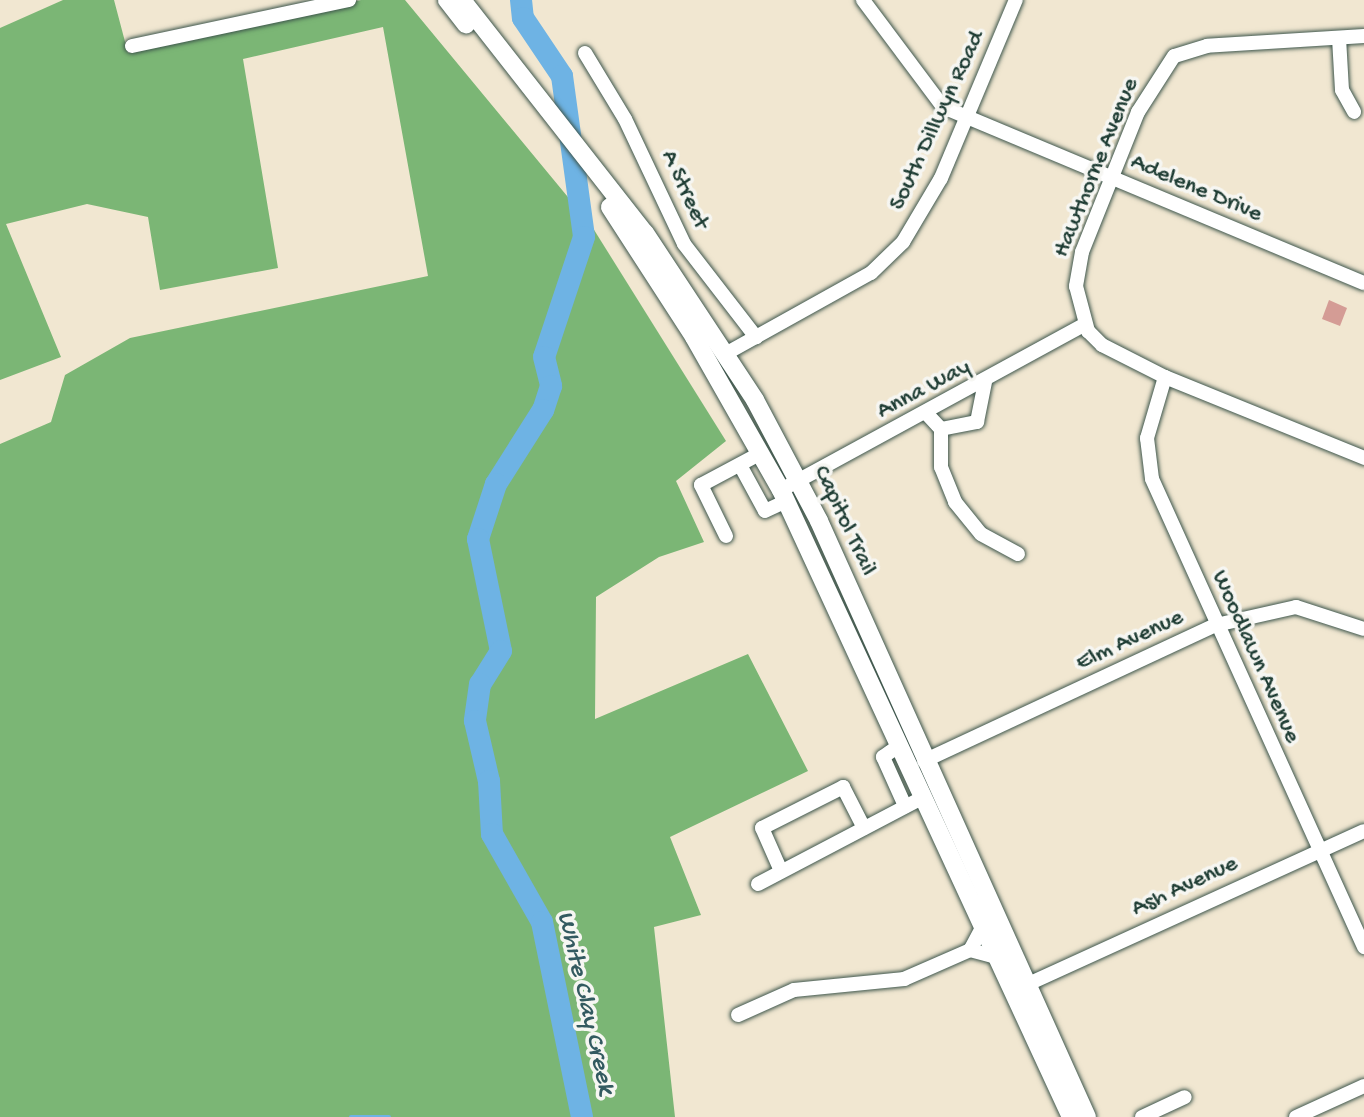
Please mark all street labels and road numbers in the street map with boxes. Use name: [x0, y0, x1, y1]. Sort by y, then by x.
street label: South Dillwyn Road: [884, 27, 992, 215]
street label: Hawthorne Avenue: [1048, 74, 1146, 262]
street label: A Street: [653, 146, 715, 234]
street label: Adelene Drive: [1126, 148, 1266, 230]
street label: Anna Way: [872, 353, 976, 427]
street label: Capitol Trail: [806, 461, 882, 581]
street label: Woodlawn Avenue: [1204, 566, 1306, 748]
street label: Elm Avenue: [1072, 604, 1188, 678]
street label: Ash Avenue: [1127, 850, 1243, 924]

